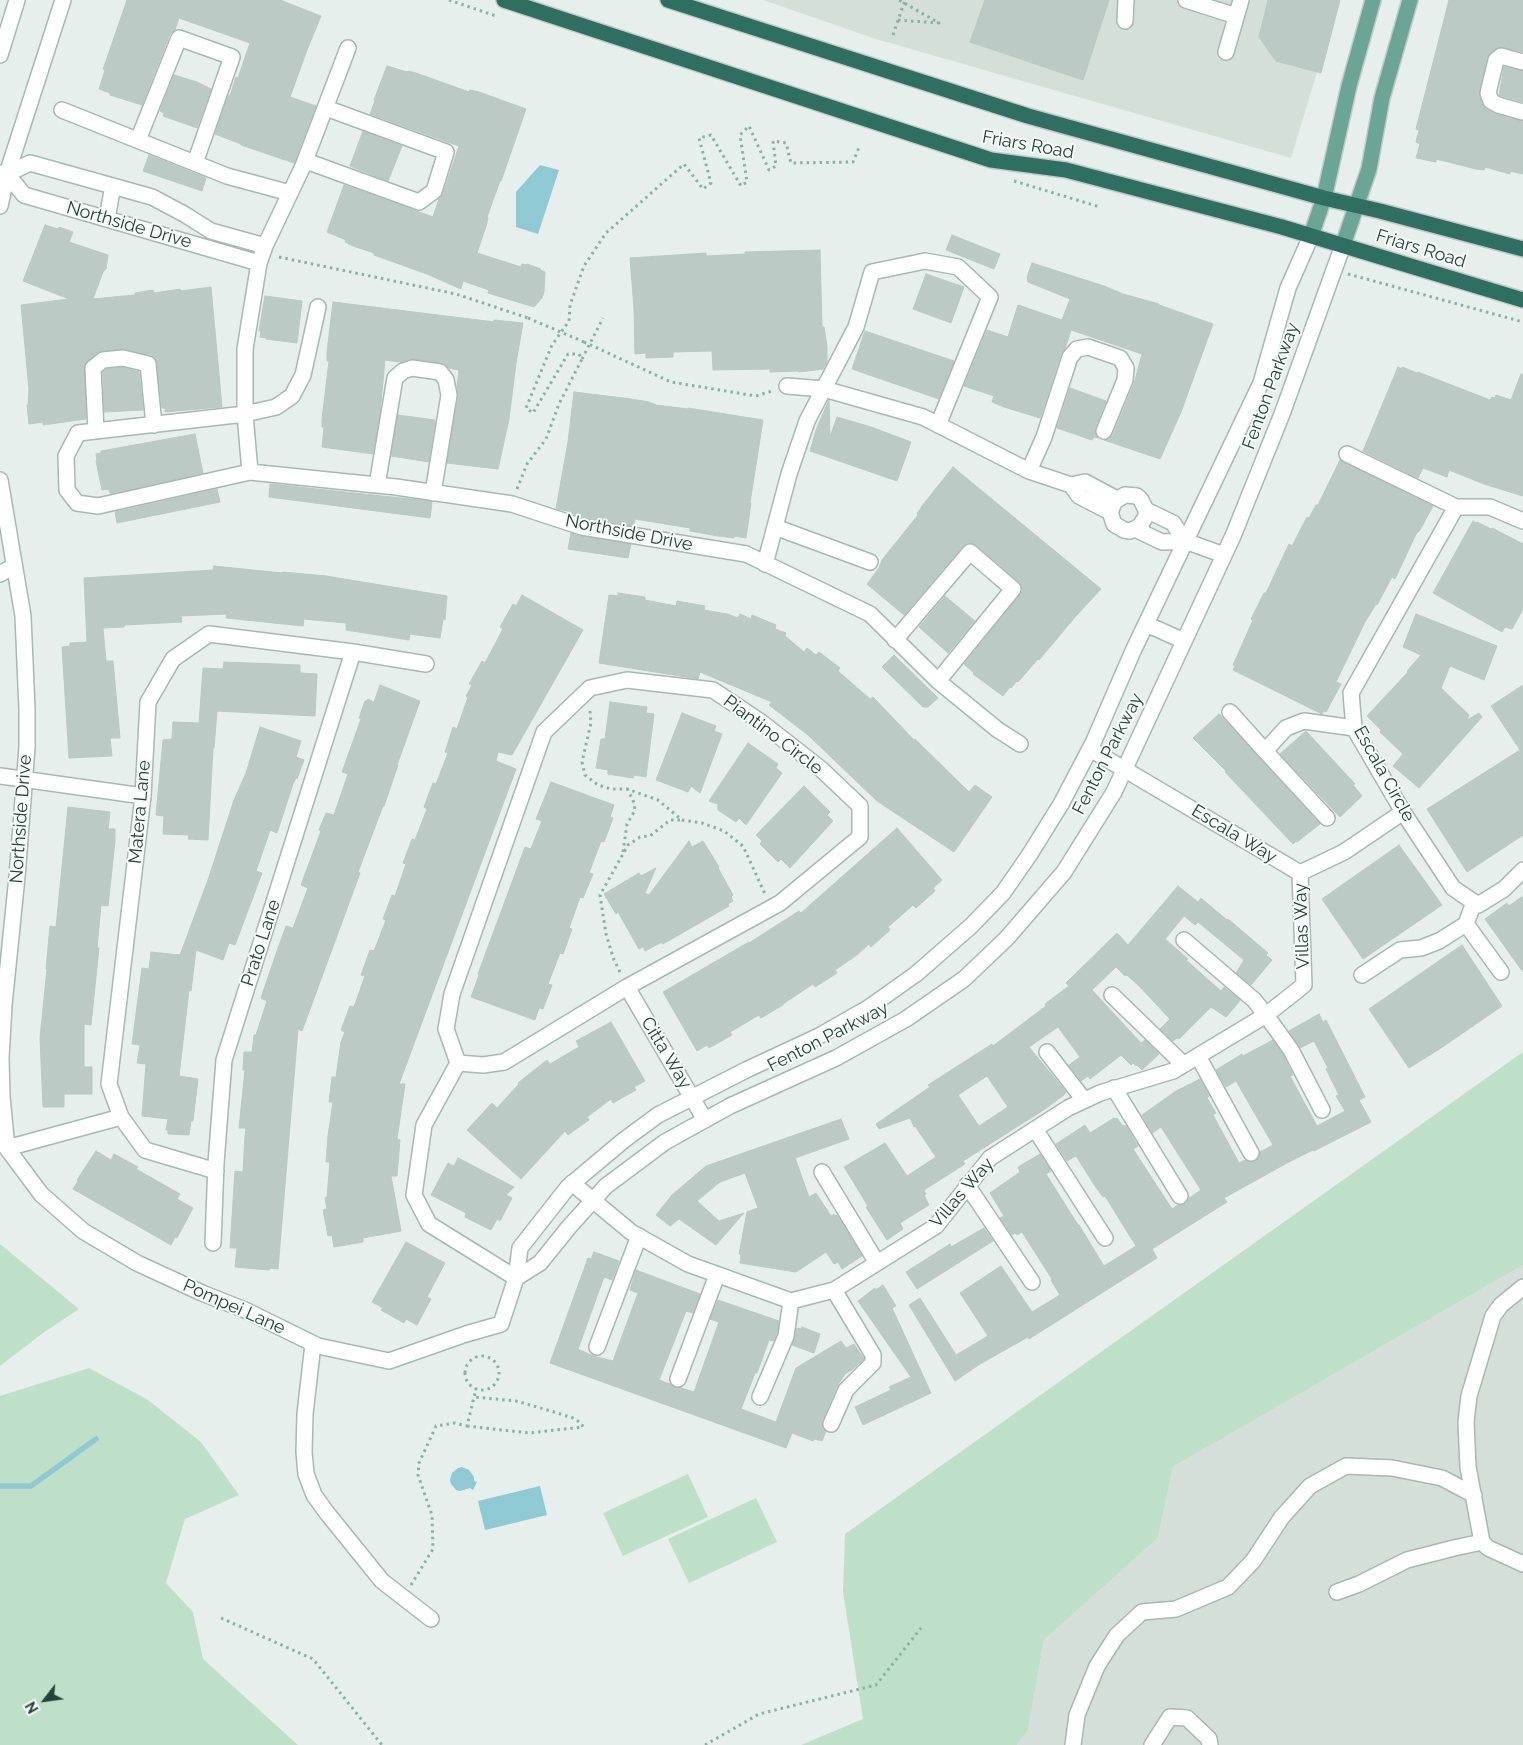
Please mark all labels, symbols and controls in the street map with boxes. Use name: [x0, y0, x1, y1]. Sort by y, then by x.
street label: Friars Road: [980, 126, 1076, 164]
street label: Northside Drive: [64, 197, 194, 253]
street label: Friars Road: [1373, 225, 1469, 273]
street label: Fenton Parkway: [1238, 320, 1304, 452]
street label: Northside Drive: [564, 510, 694, 556]
street label: Fenton Parkway: [1068, 690, 1148, 818]
street label: Piantino Circle: [719, 691, 827, 779]
street label: Escala Circle: [1349, 722, 1419, 826]
street label: Northside Drive: [6, 754, 36, 884]
street label: Matera Lane: [125, 759, 155, 865]
street label: Escala Way: [1187, 800, 1281, 868]
street label: Villas Way: [1290, 883, 1314, 969]
street label: Prato Lane: [237, 897, 285, 989]
street label: Fenton Parkway: [764, 997, 892, 1077]
street label: Citta Way: [636, 1013, 696, 1093]
street label: Villas Way: [926, 1153, 998, 1233]
street label: Pompei Lane: [179, 1275, 289, 1339]
north arrow: [20, 1675, 70, 1725]
text: N: [22, 1699, 42, 1716]

